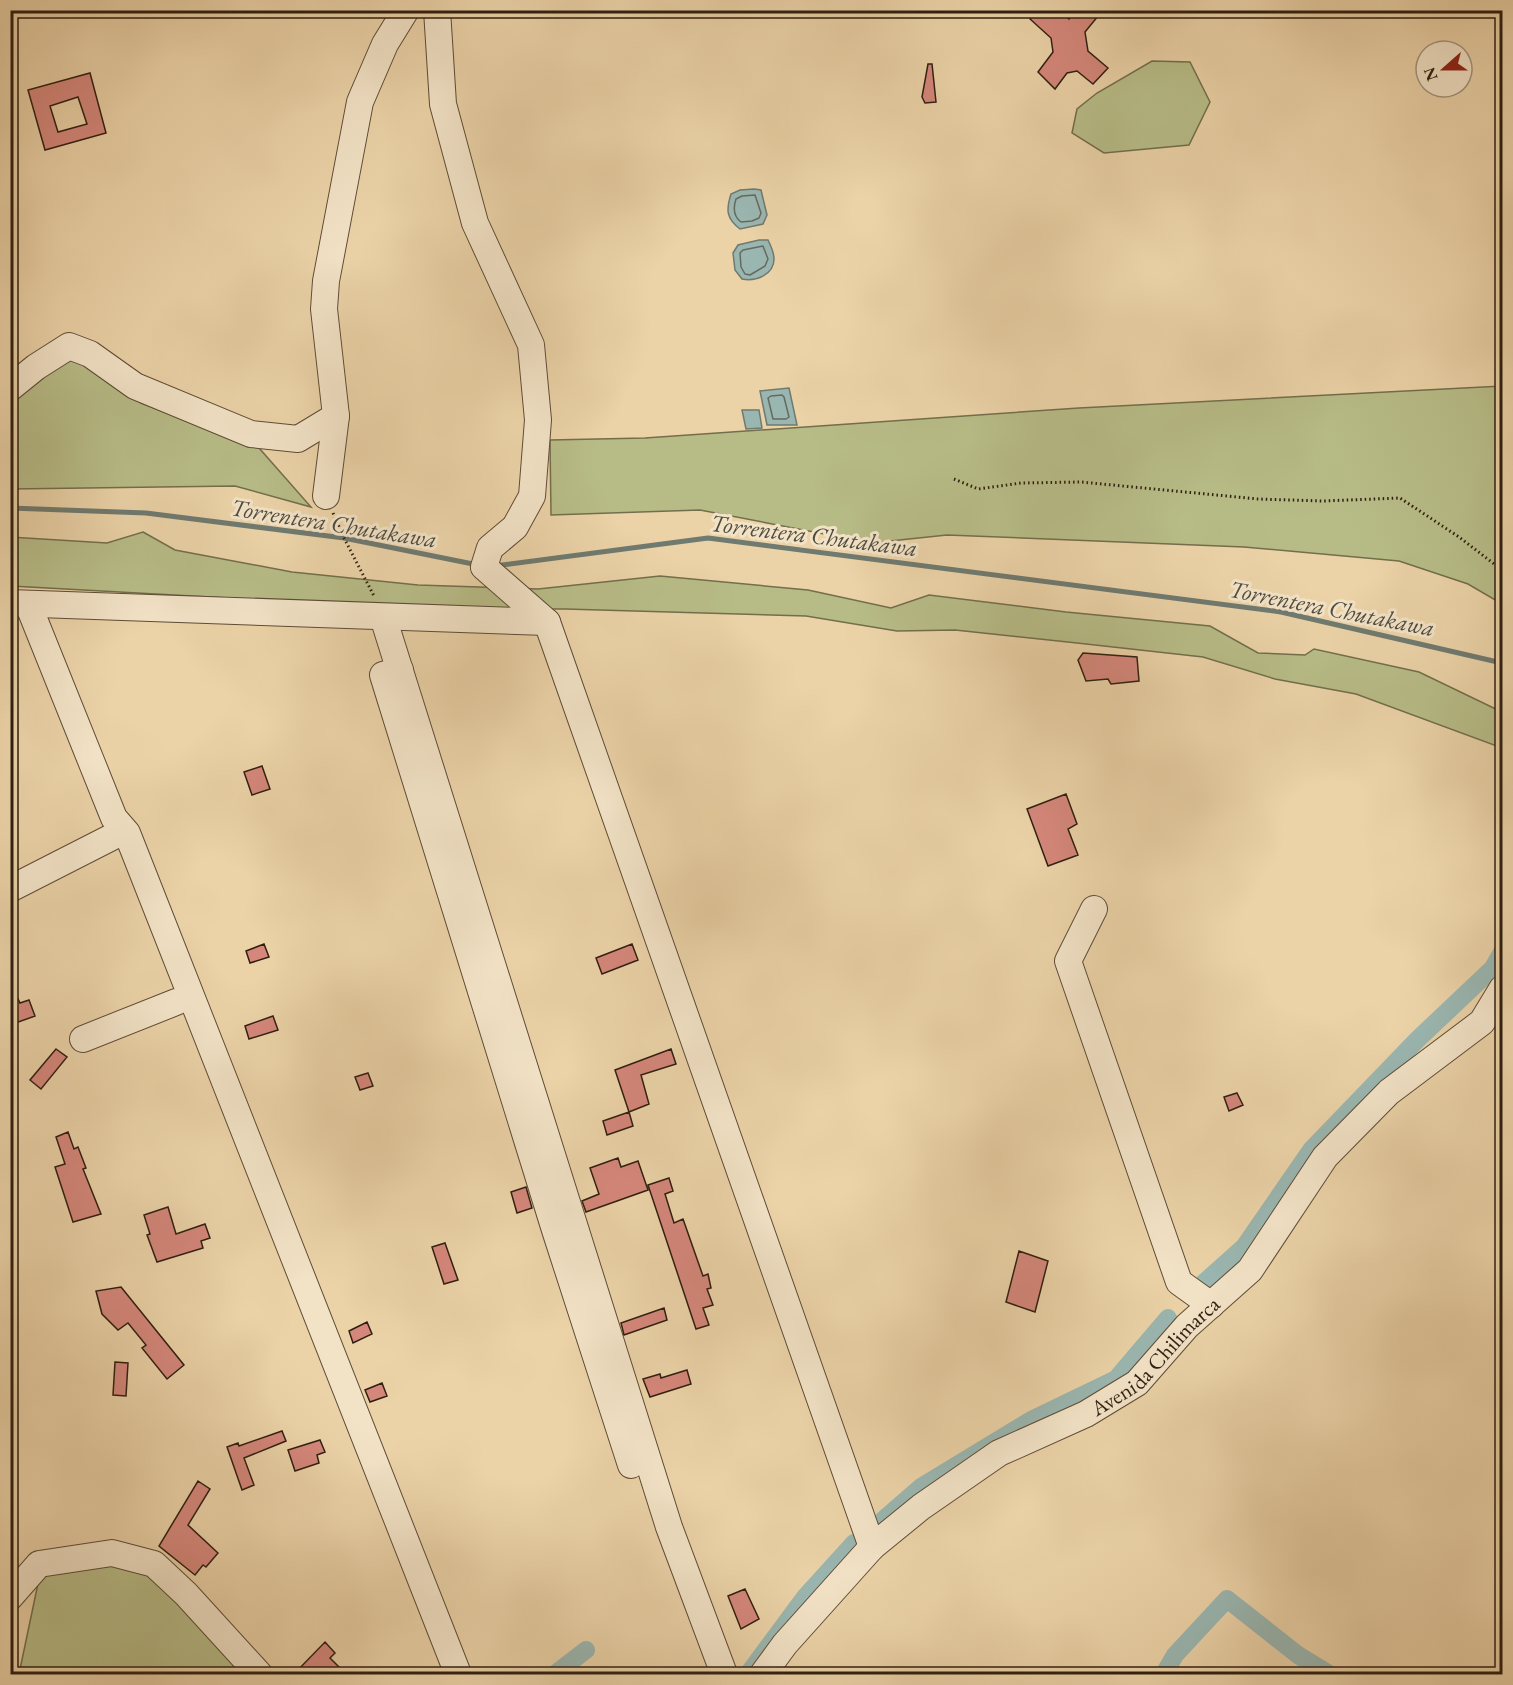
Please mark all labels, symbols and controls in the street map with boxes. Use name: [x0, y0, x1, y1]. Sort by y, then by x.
north arrow: [1414, 39, 1474, 99]
text: N: [1418, 64, 1443, 84]
water label: Torrentera Chutakawa: [229, 491, 439, 555]
water label: Torrentera Chutakawa: [709, 507, 919, 563]
water label: Torrentera Chutakawa: [1227, 573, 1437, 643]
street label: Avenida Chilimarca: [1084, 1289, 1226, 1423]

